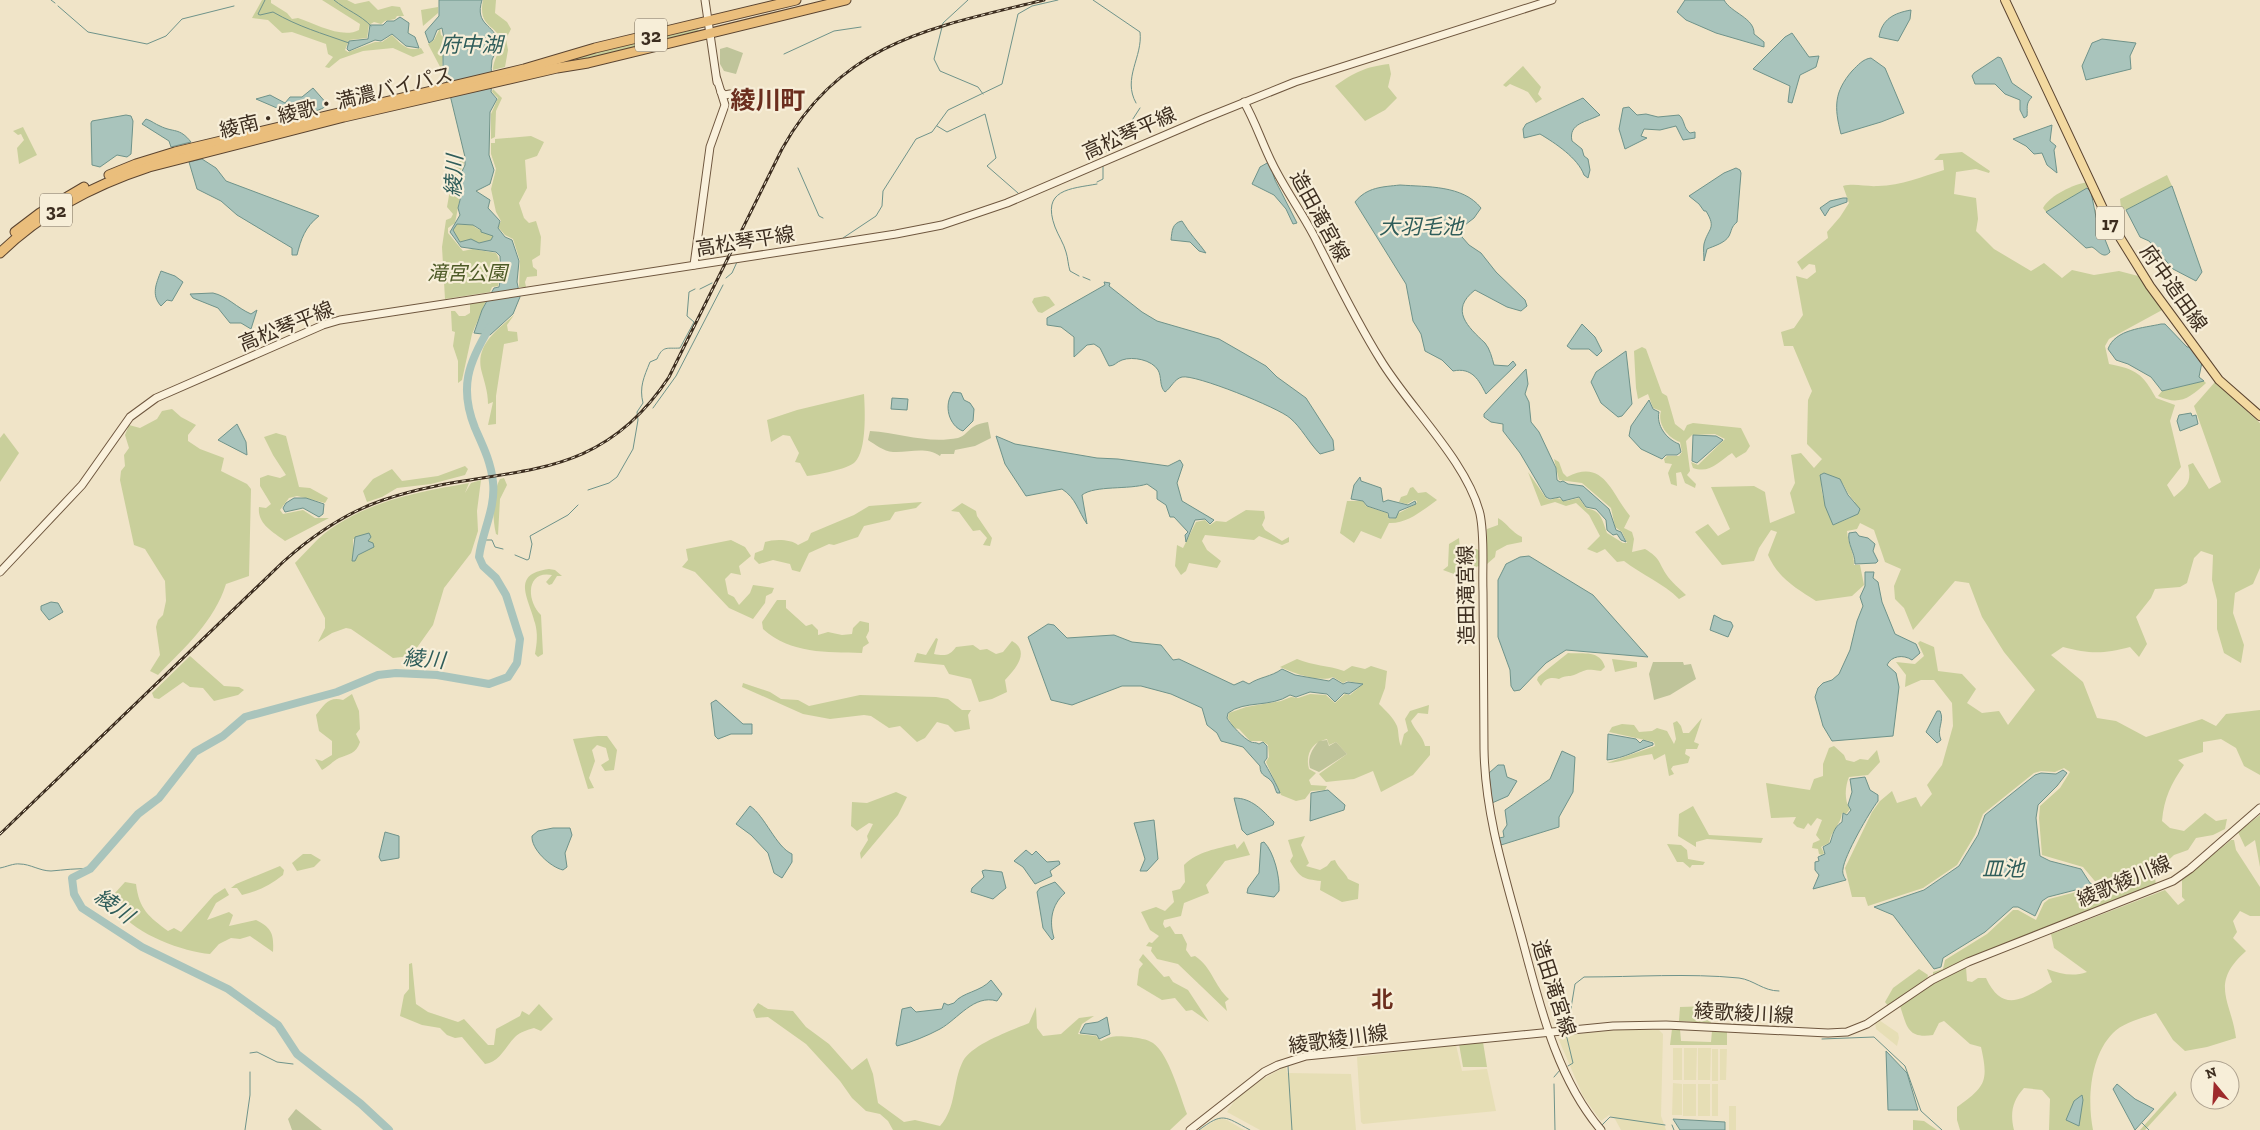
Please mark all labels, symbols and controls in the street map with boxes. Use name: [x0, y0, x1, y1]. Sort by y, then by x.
road number: 32: [635, 18, 667, 52]
water label: 府中湖: [440, 32, 505, 57]
street label: 綾南・綾歌・満濃バイパス: [217, 61, 455, 143]
district label: 綾川町: [730, 85, 806, 115]
street label: 高松琴平線: [1078, 102, 1180, 164]
water label: 綾川: [440, 152, 467, 198]
street label: 造田滝宮線: [1285, 166, 1355, 266]
road number: 32: [40, 194, 72, 226]
road number: 17: [2096, 207, 2124, 240]
water label: 大羽毛池: [1379, 214, 1465, 239]
street label: 高松琴平線: [694, 221, 796, 261]
street label: 府中造田線: [2135, 240, 2213, 336]
park label: 滝宮公園: [427, 261, 510, 285]
street label: 高松琴平線: [235, 296, 337, 356]
street label: 造田滝宮線: [1453, 545, 1479, 645]
water label: 綾川: [402, 644, 448, 673]
street label: 綾歌綾川線: [2073, 850, 2175, 912]
water label: 皿池: [1982, 856, 2026, 881]
water label: 綾川: [90, 883, 140, 929]
street label: 造田滝宮線: [1527, 937, 1581, 1039]
district label: 北: [1371, 986, 1393, 1013]
street label: 綾歌綾川線: [1693, 998, 1795, 1028]
street label: 綾歌綾川線: [1287, 1020, 1389, 1058]
north arrow: [2190, 1060, 2240, 1110]
text: N: [2203, 1063, 2219, 1083]

